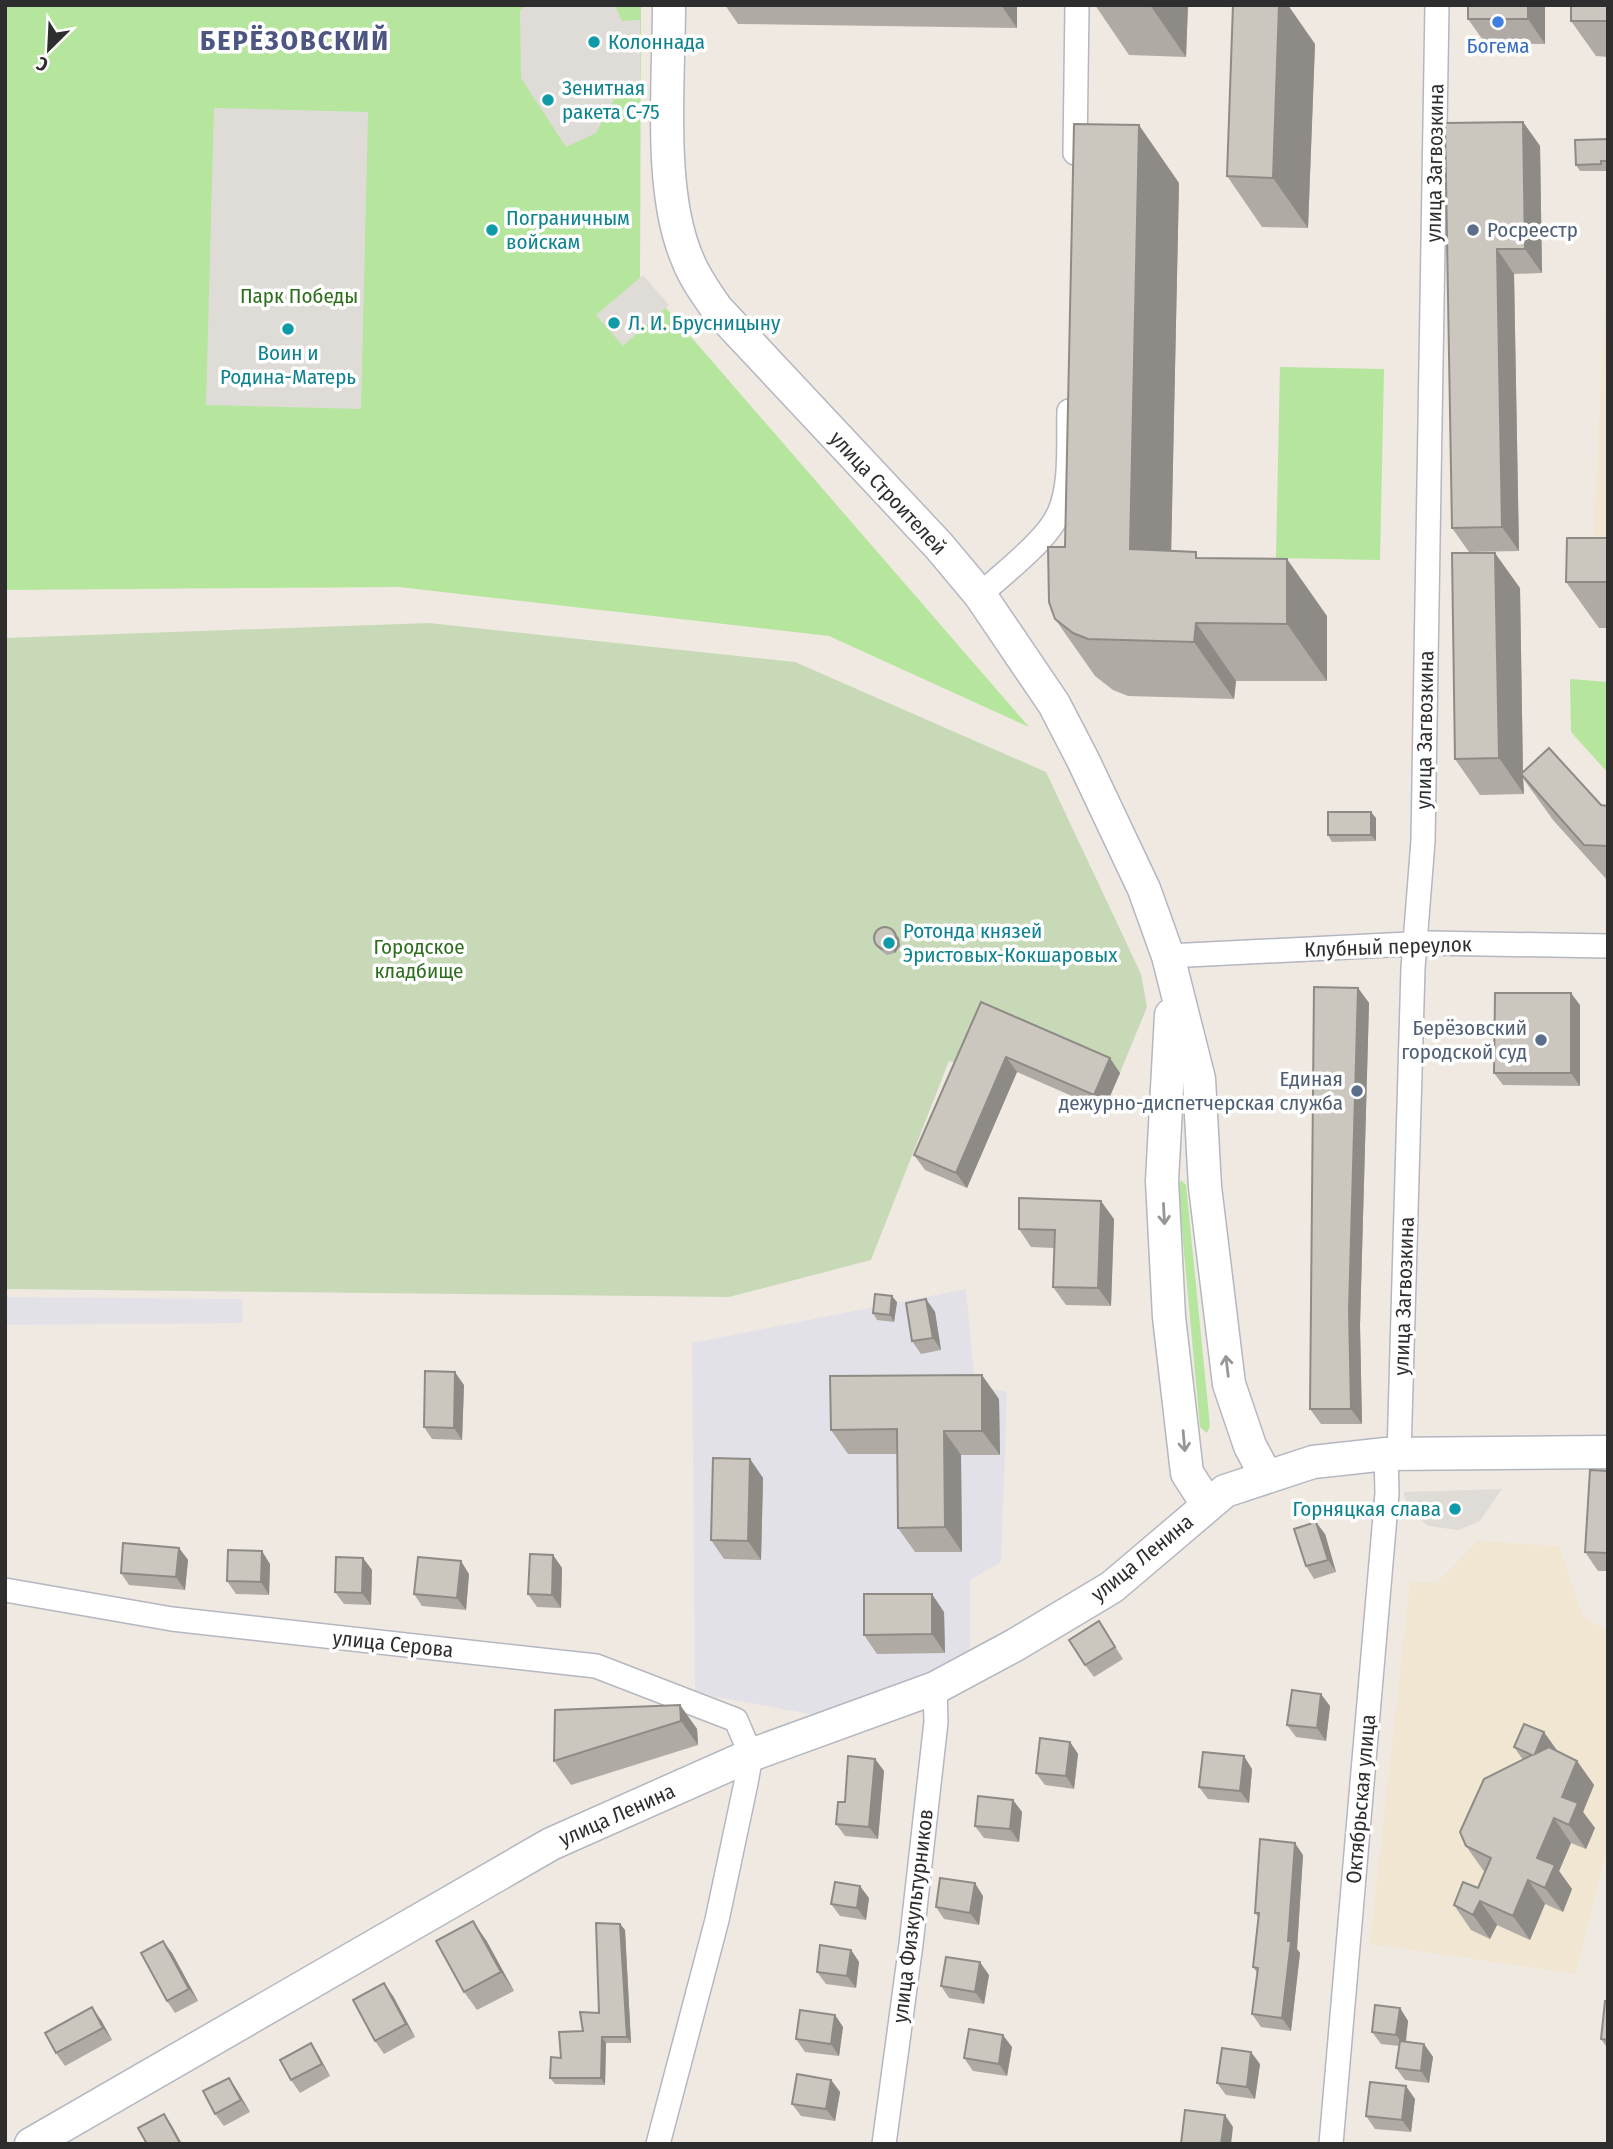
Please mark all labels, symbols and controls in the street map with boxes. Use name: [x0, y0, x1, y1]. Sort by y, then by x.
north arrow: [14, 14, 84, 84]
marker: Богема: [1490, 14, 1506, 30]
district label: БЕРЁЗОВСКИЙ: [200, 24, 390, 57]
place label: Колоннада: [608, 29, 705, 55]
place label: Богема: [1466, 33, 1530, 59]
marker: Колоннада: [586, 34, 602, 50]
text: С: [33, 52, 52, 77]
place label: Зенитная ракета С-75: [562, 75, 660, 125]
street label: улица Загвозкина: [1421, 83, 1449, 243]
marker: Зенитная ракета С-75: [540, 92, 556, 108]
place label: Пограничным войскам: [506, 205, 630, 255]
place label: Росреестр: [1487, 217, 1578, 243]
marker: Пограничным войскам: [484, 222, 500, 238]
marker: Росреестр: [1465, 222, 1481, 238]
park label: Парк Победы: [240, 283, 358, 309]
place label: Л. И. Брусницыну: [628, 310, 781, 336]
marker: Л. И. Брусницыну: [606, 315, 622, 331]
marker: Воин и Родина-Матерь: [280, 321, 296, 337]
place label: Воин и Родина-Матерь: [220, 340, 356, 390]
street label: улица Строителей: [824, 426, 952, 560]
street label: улица Загвозкина: [1411, 650, 1439, 810]
place label: Ротонда князей Эристовых-Кокшаровых: [903, 918, 1118, 968]
street label: Клубный переулок: [1304, 931, 1472, 963]
park label: Городское кладбище: [373, 934, 465, 984]
marker: Ротонда князей Эристовых-Кокшаровых: [881, 935, 897, 951]
place label: Берёзовский городской суд: [1401, 1015, 1527, 1065]
marker: Берёзовский городской суд: [1533, 1032, 1549, 1048]
place label: Единая дежурно-диспетчерская служба: [1059, 1066, 1343, 1116]
marker: Единая дежурно-диспетчерская служба: [1349, 1083, 1365, 1099]
one-way arrow: [1158, 1202, 1171, 1225]
street label: улица Загвозкина: [1388, 1216, 1420, 1376]
one-way arrow: [1221, 1355, 1234, 1378]
one-way arrow: [1178, 1429, 1191, 1452]
place label: Горняцкая слава: [1293, 1496, 1441, 1522]
marker: Горняцкая слава: [1447, 1501, 1463, 1517]
street label: улица Ленина: [1086, 1509, 1198, 1607]
street label: улица Серова: [331, 1625, 455, 1663]
street label: Октябрьская улица: [1341, 1713, 1381, 1885]
street label: улица Ленина: [555, 1778, 679, 1852]
street label: улица Физкультурников: [887, 1808, 939, 2024]

